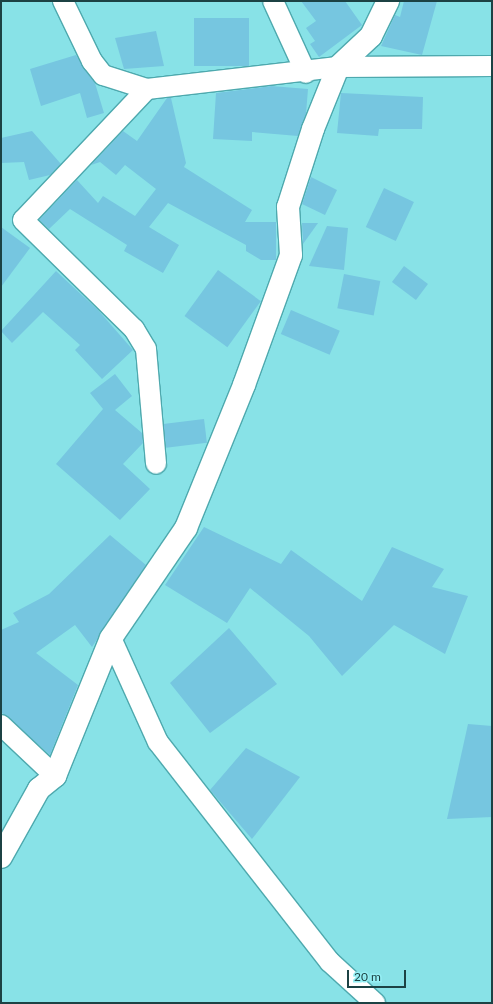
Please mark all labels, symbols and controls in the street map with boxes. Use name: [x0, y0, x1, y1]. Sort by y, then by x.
scale bar: [349, 962, 408, 988]
text: 20 m: [354, 969, 381, 984]

